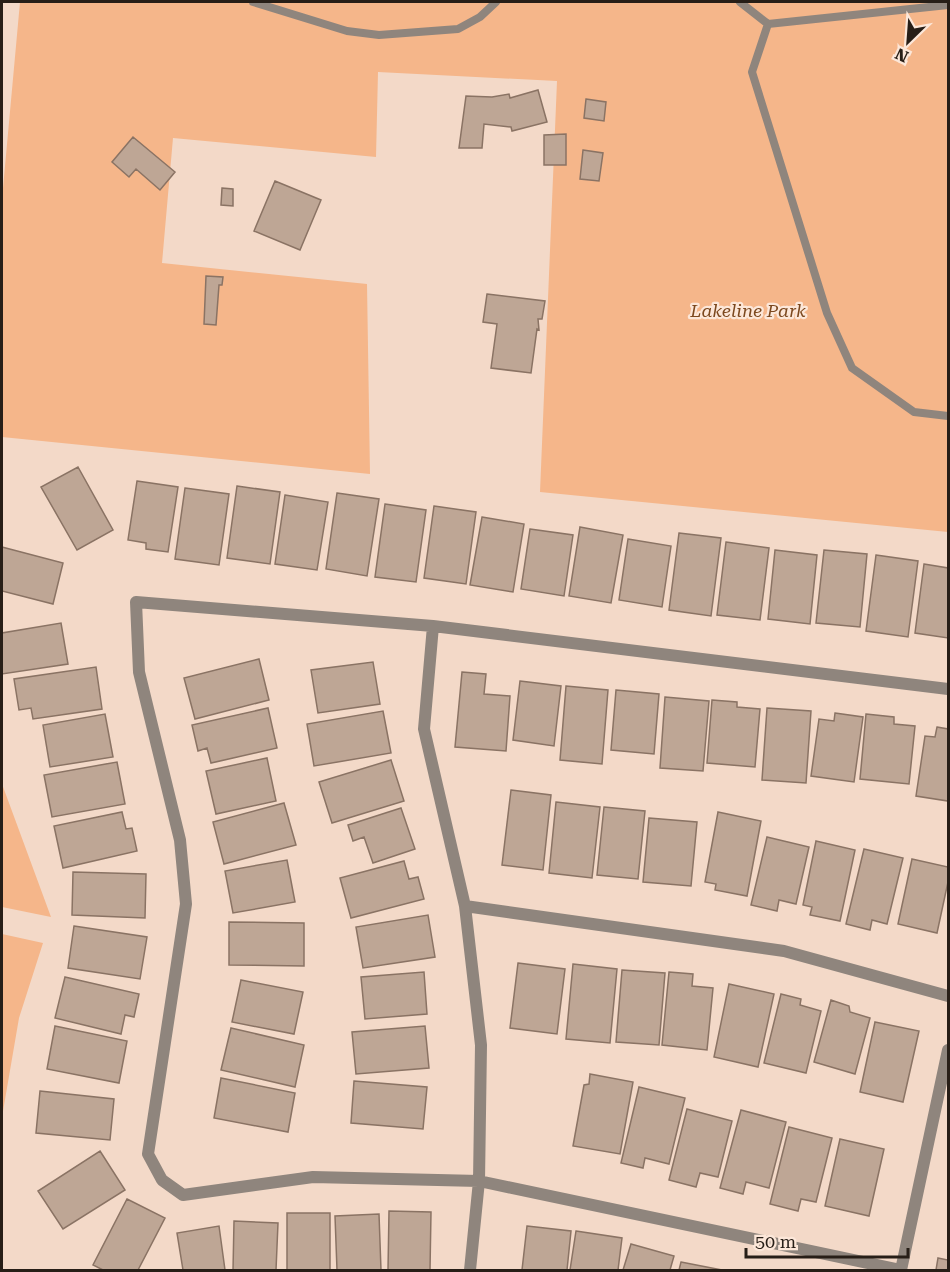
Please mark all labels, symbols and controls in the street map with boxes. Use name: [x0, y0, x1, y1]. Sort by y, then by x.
north arrow: [878, 12, 938, 72]
text: N: [892, 44, 911, 66]
park label: Lakeline Park: [689, 300, 806, 321]
scale bar: [746, 1221, 908, 1259]
text: 50 m: [755, 1231, 796, 1252]

